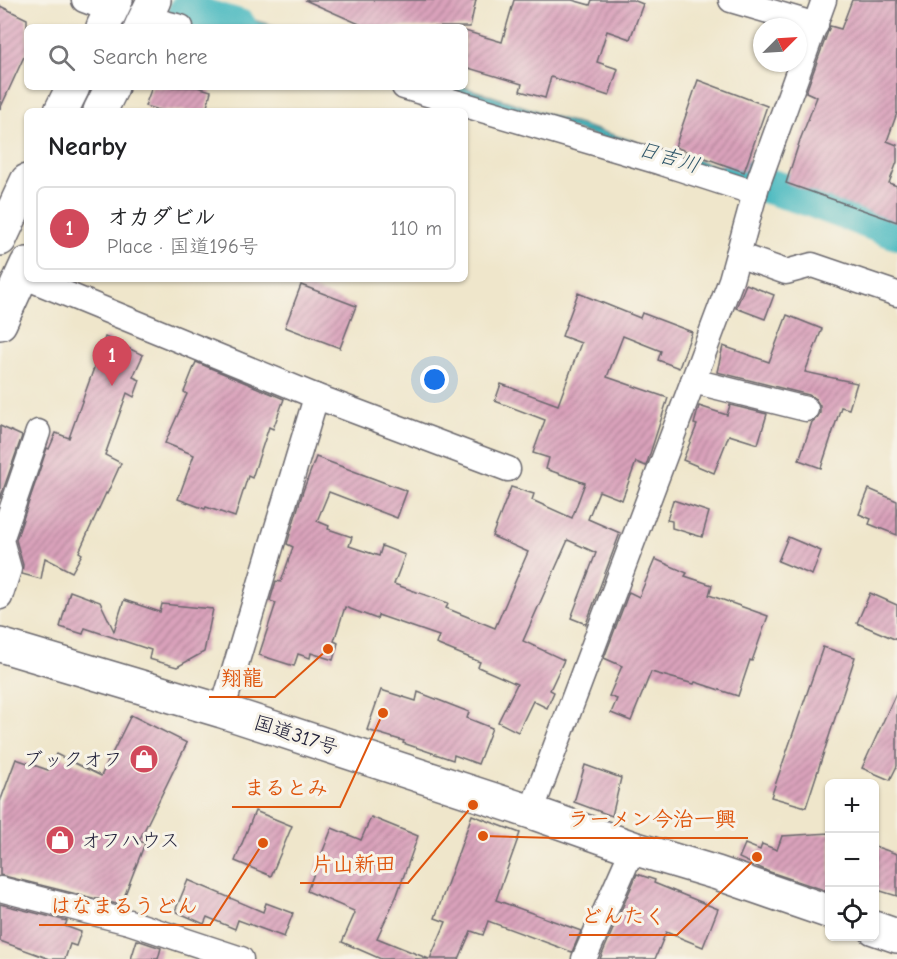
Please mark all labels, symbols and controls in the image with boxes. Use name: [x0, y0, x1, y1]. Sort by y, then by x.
north arrow: [753, 18, 807, 72]
search box: [24, 24, 468, 90]
icon: search: [45, 41, 78, 74]
text: Search here: [93, 44, 208, 70]
text: Nearby: [48, 132, 127, 162]
water label: 日吉川: [635, 136, 703, 178]
text: オカダビル: [107, 204, 216, 230]
text: 1: [66, 217, 73, 240]
text: 110 m: [391, 217, 442, 240]
text: Place · 国道196号: [107, 235, 259, 258]
pin: 1: [92, 336, 132, 386]
your location: [420, 365, 449, 394]
callout: 翔龍: [209, 658, 275, 697]
text: 翔龍: [221, 666, 263, 690]
street label: 国道317号: [251, 711, 341, 759]
shop icon: ブックオフ: [128, 743, 160, 775]
place label: ブックオフ: [23, 748, 123, 771]
callout: まるとみ: [232, 768, 340, 807]
text: まるとみ: [244, 776, 328, 800]
map controls: [825, 779, 879, 941]
button: +: [825, 779, 879, 833]
callout: ラーメン今治一興: [556, 799, 748, 838]
text: ラーメン今治一興: [568, 807, 736, 831]
shop icon: オフハウス: [44, 824, 76, 856]
place label: オフハウス: [81, 829, 180, 852]
button: −: [825, 833, 879, 887]
callout: 片山新田: [300, 844, 408, 883]
text: 片山新田: [312, 852, 396, 876]
callout: はなまるうどん: [39, 886, 210, 925]
button: locate: [825, 887, 879, 941]
text: はなまるうどん: [50, 894, 198, 918]
callout: どんたく: [569, 896, 677, 935]
text: どんたく: [581, 904, 665, 928]

